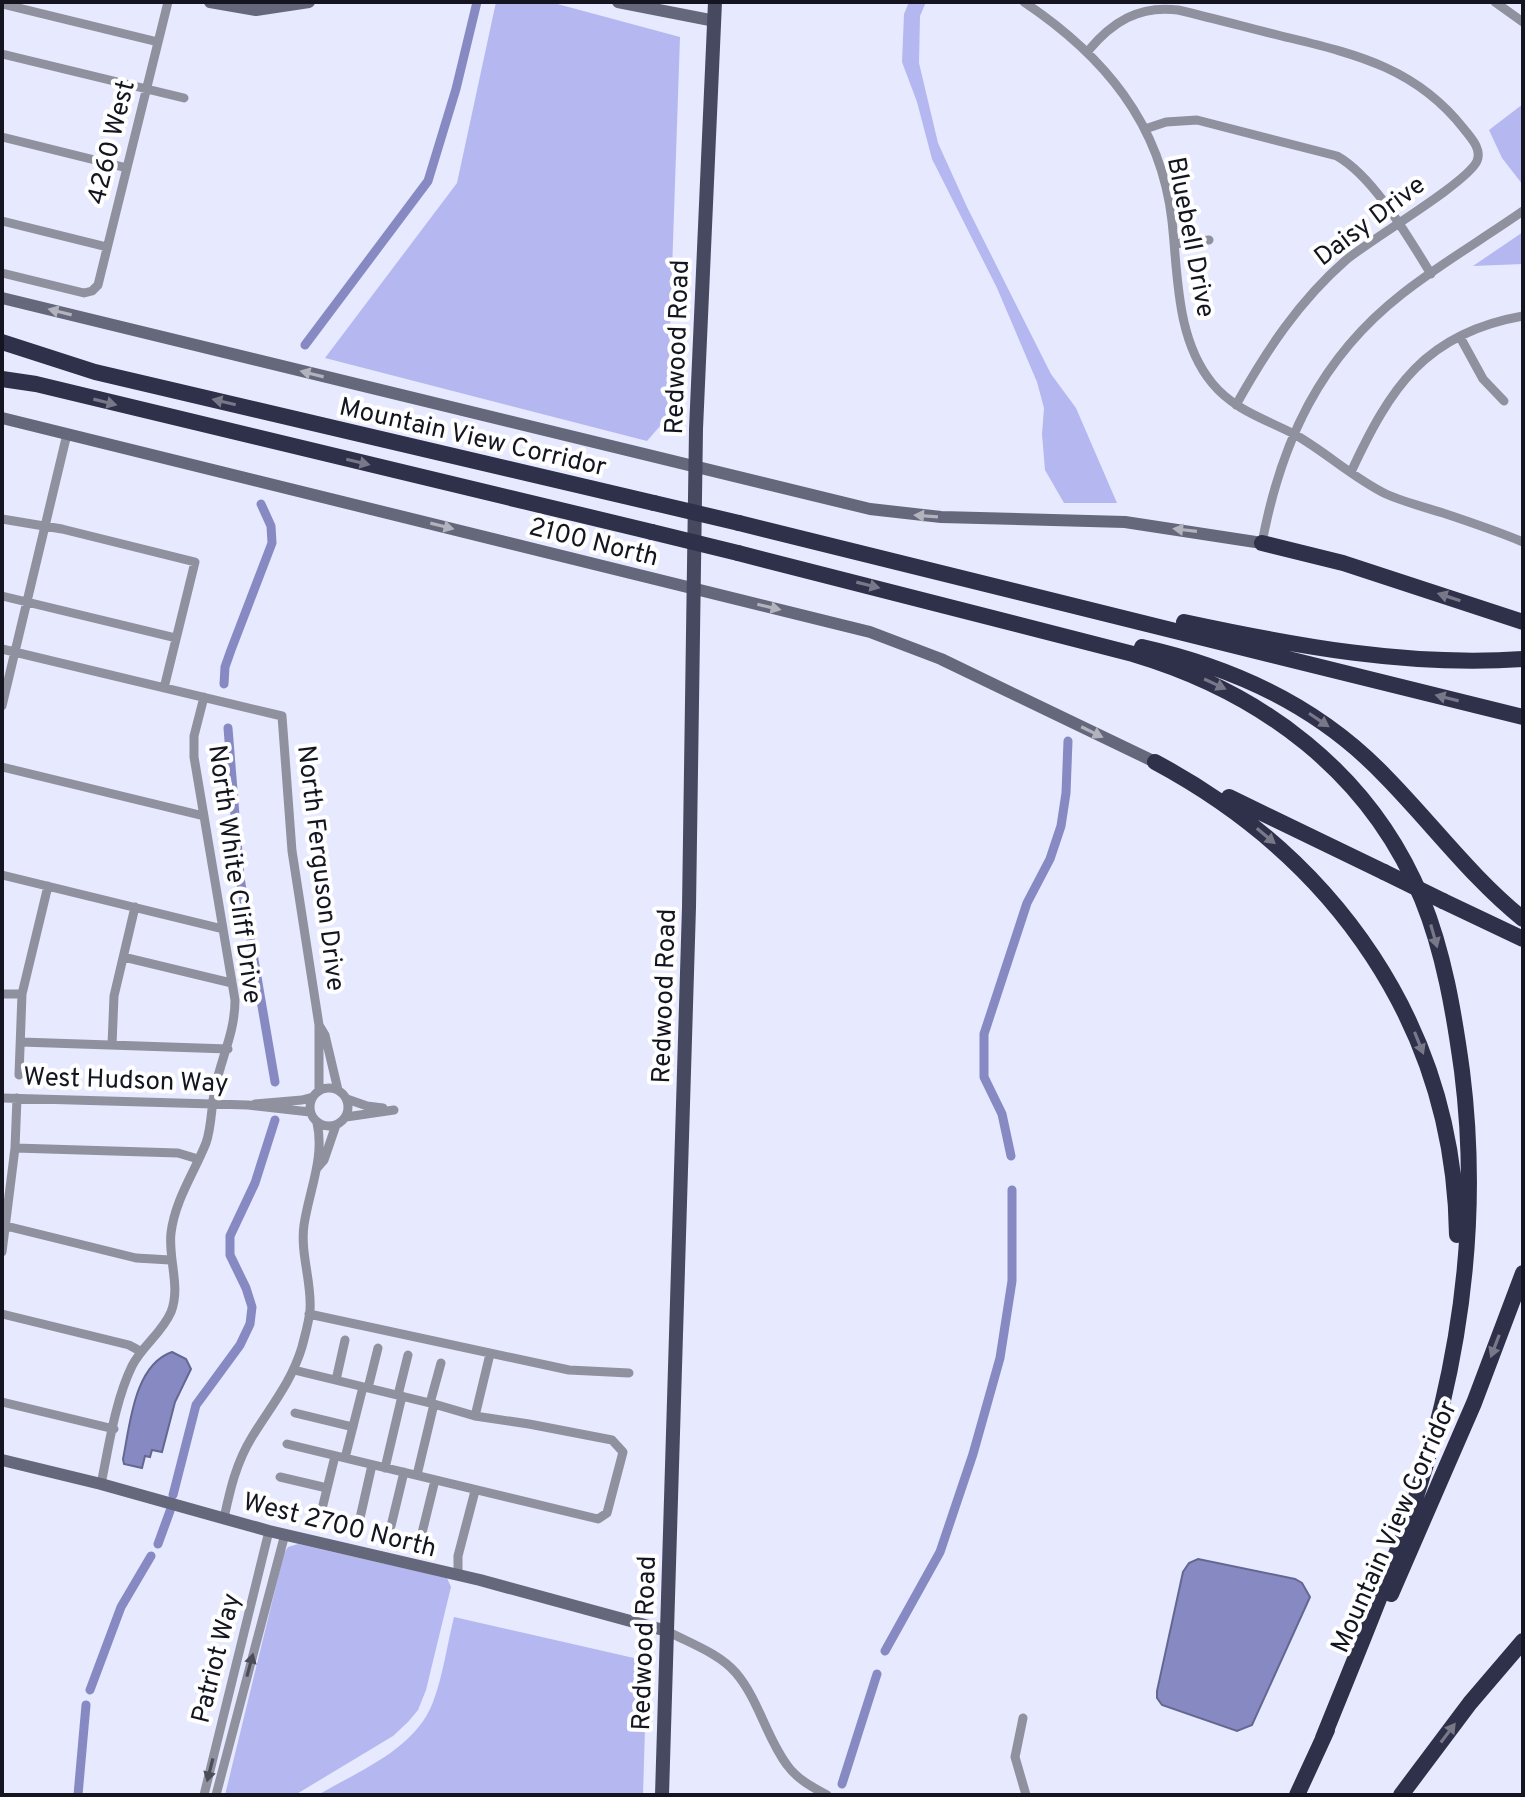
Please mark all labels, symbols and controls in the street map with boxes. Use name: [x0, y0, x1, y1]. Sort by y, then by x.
street label: 4260 West: [81, 77, 144, 208]
street label: Bluebell Drive: [1158, 154, 1221, 320]
street label: Daisy Drive: [1308, 169, 1433, 275]
street label: Redwood Road: [659, 259, 698, 435]
one-way arrow: [47, 306, 72, 318]
one-way arrow: [300, 368, 325, 380]
street label: Mountain View Corridor: [336, 392, 609, 485]
one-way arrow: [211, 395, 236, 408]
one-way arrow: [93, 396, 118, 408]
one-way arrow: [346, 456, 371, 469]
one-way arrow: [913, 509, 938, 522]
street label: 2100 North: [525, 511, 662, 575]
one-way arrow: [430, 521, 455, 533]
one-way arrow: [1172, 523, 1197, 536]
one-way arrow: [855, 580, 880, 592]
one-way arrow: [1436, 591, 1460, 603]
one-way arrow: [756, 601, 781, 613]
one-way arrow: [1204, 677, 1227, 691]
one-way arrow: [1435, 692, 1460, 704]
one-way arrow: [1308, 712, 1329, 727]
one-way arrow: [1081, 725, 1104, 738]
street label: North White Cliff Drive: [199, 743, 268, 1006]
street label: North Ferguson Drive: [288, 743, 351, 993]
one-way arrow: [1256, 827, 1276, 844]
street label: Redwood Road: [646, 908, 685, 1084]
one-way arrow: [1429, 924, 1441, 949]
one-way arrow: [1413, 1031, 1426, 1055]
street label: West Hudson Way: [23, 1061, 229, 1102]
one-way arrow: [1489, 1335, 1501, 1359]
street label: Mountain View Corridor: [1325, 1396, 1466, 1658]
street label: West 2700 North: [239, 1486, 439, 1566]
street label: Redwood Road: [626, 1555, 665, 1731]
street label: Patriot Way: [185, 1590, 249, 1727]
one-way arrow: [245, 1653, 257, 1678]
one-way arrow: [1439, 1722, 1455, 1743]
one-way arrow: [203, 1757, 216, 1782]

